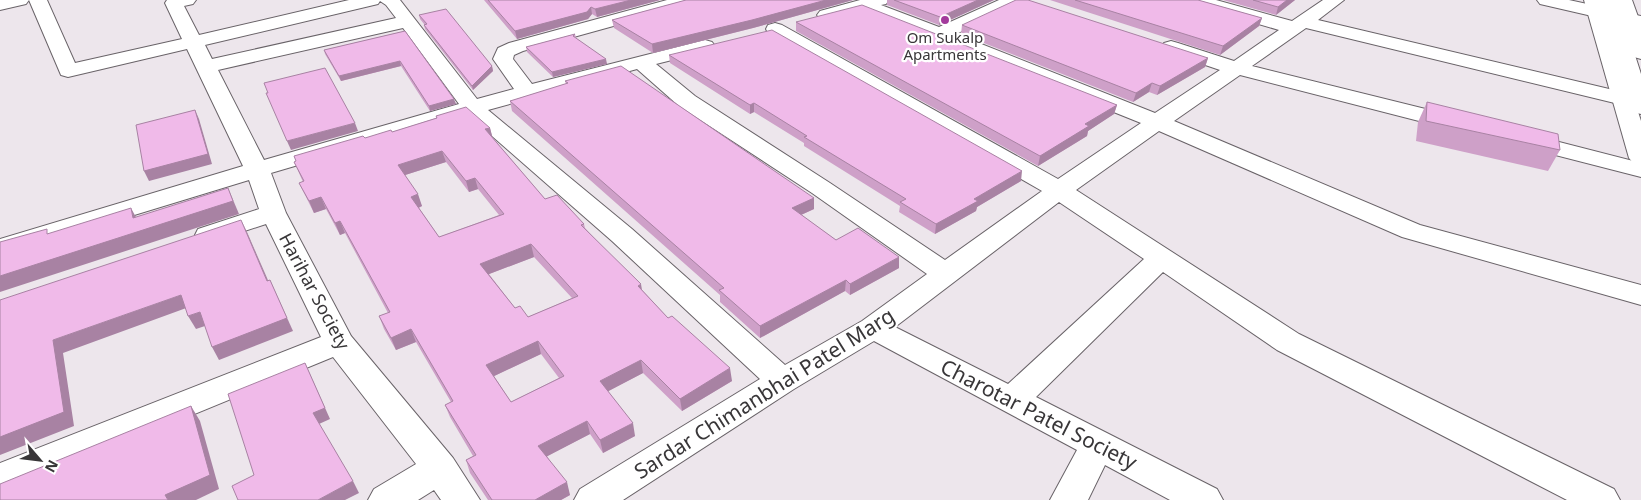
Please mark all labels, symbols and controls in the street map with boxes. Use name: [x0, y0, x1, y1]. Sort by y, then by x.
marker: Om Sukalp Apartments: [939, 14, 951, 26]
place label: Om Sukalp Apartments: [903, 27, 987, 64]
street label: Harihar Society: [274, 229, 356, 354]
street label: Sardar Chimanbhai Patel Marg: [629, 301, 899, 485]
street label: Charotar Patel Society: [936, 352, 1142, 476]
north arrow: [15, 435, 65, 485]
text: N: [41, 457, 63, 476]

